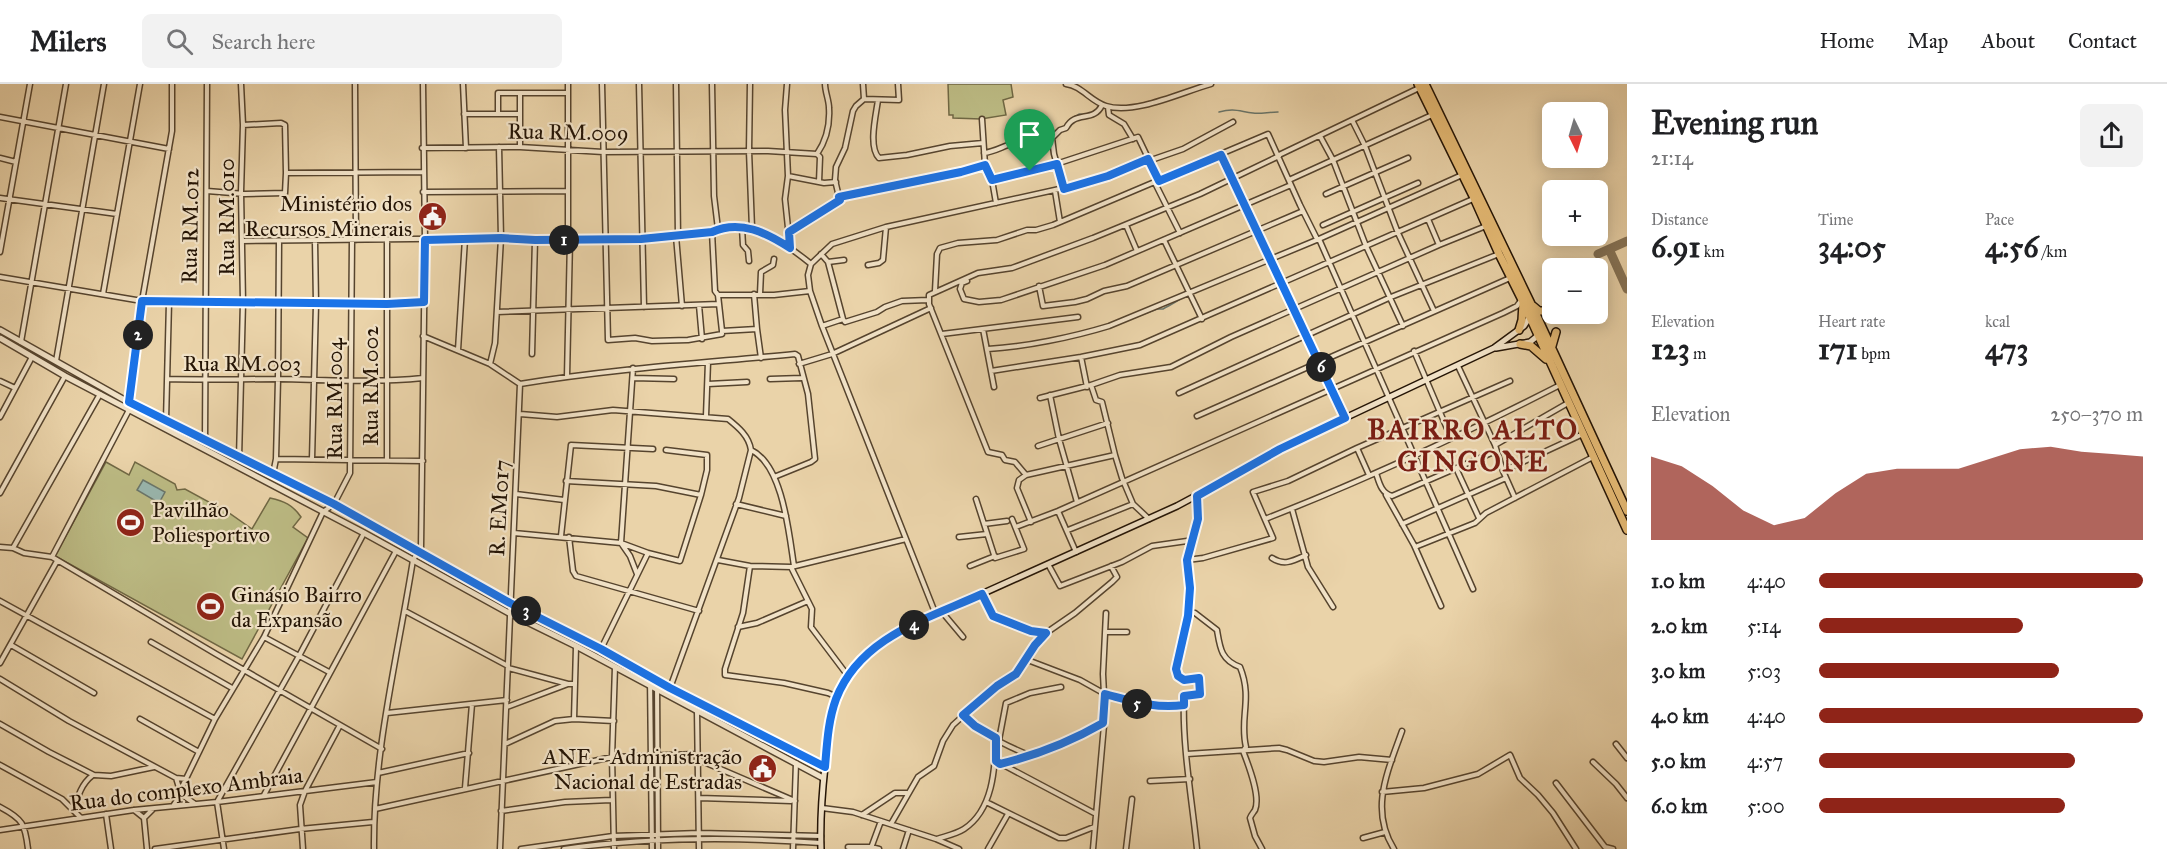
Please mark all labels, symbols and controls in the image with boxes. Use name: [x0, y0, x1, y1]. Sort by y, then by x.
search box: [142, 14, 562, 68]
text: Milers: [30, 24, 106, 59]
icon: search: [163, 25, 196, 58]
text: Search here: [211, 28, 316, 55]
text: Home: [1819, 28, 1874, 54]
text: Map: [1907, 28, 1948, 54]
text: About: [1981, 28, 2035, 54]
text: Contact: [2068, 28, 2137, 54]
north arrow: [1542, 102, 1608, 168]
map controls: [1542, 102, 1608, 324]
text: Evening run: [1651, 103, 1818, 143]
button: share: [2080, 104, 2143, 167]
pin: [1004, 109, 1055, 171]
street label: Rua RM.009: [507, 117, 629, 147]
icon: arrive: [1013, 118, 1046, 151]
text: 21:14: [1651, 146, 1693, 170]
street label: Rua RM.010: [213, 158, 240, 276]
street label: Rua RM.012: [175, 168, 205, 284]
button: +: [1542, 180, 1608, 246]
place label: Ministério dos Recursos Minerais: [245, 190, 412, 242]
public building icon: Ministério dos Recursos Minerais: [417, 200, 449, 232]
text: Distance: [1651, 210, 1708, 229]
text: Time: [1818, 210, 1853, 229]
text: Pace: [1985, 210, 2014, 229]
pin: 1: [549, 225, 579, 255]
text: 6.91: [1651, 229, 1700, 265]
text: 34:05: [1818, 229, 1886, 265]
text: 4:56: [1985, 229, 2039, 265]
text: 1: [561, 230, 567, 249]
text: km: [1700, 242, 1725, 261]
text: /km: [2039, 242, 2067, 261]
button: −: [1542, 258, 1608, 324]
text: Elevation: [1651, 312, 1715, 331]
text: Heart rate: [1818, 312, 1885, 331]
text: kcal: [1985, 312, 2010, 331]
pin: 2: [123, 320, 153, 350]
text: 2: [134, 325, 142, 344]
street label: Rua RM.002: [357, 326, 384, 446]
text: 123: [1651, 331, 1690, 367]
text: 171: [1818, 331, 1858, 367]
text: 473: [1985, 331, 2028, 367]
street label: Rua RM.004: [321, 337, 348, 460]
text: m: [1690, 344, 1707, 363]
text: bpm: [1858, 344, 1890, 363]
street label: Rua RM.003: [183, 350, 301, 377]
pin: 6: [1306, 352, 1336, 382]
text: 6: [1317, 357, 1325, 376]
text: Elevation: [1651, 402, 1730, 426]
text: 250–370 m: [2050, 402, 2143, 426]
district label: BAIRRO ALTO GINGONE: [1367, 412, 1579, 479]
street label: R. EM017: [483, 459, 515, 557]
place label: Pavilhão Poliesportivo: [152, 496, 270, 548]
sports icon: Pavilhão Poliesportivo: [115, 506, 147, 538]
text: 1.0 km: [1651, 569, 1705, 593]
text: 4:40: [1747, 569, 1786, 593]
place label: Ginásio Bairro da Expansão: [231, 581, 362, 633]
sports icon: Ginásio Bairro da Expansão: [194, 591, 226, 623]
pin: 3: [511, 596, 541, 626]
text: 3: [523, 601, 529, 620]
pin: 4: [899, 610, 929, 640]
text: 2.0 km: [1651, 614, 1707, 638]
text: 5:14: [1747, 614, 1780, 638]
text: 4: [910, 615, 918, 634]
text: 3.0 km: [1651, 659, 1705, 683]
text: 5:03: [1747, 659, 1781, 683]
pin: 5: [1122, 689, 1152, 719]
text: 5: [1133, 694, 1141, 713]
text: 4.0 km: [1651, 704, 1709, 728]
text: 4:40: [1747, 704, 1786, 728]
place label: ANE - Administração Nacional de Estradas: [542, 743, 742, 795]
text: 5.0 km: [1651, 749, 1706, 773]
text: 4:57: [1747, 749, 1783, 773]
public building icon: ANE - Administração Nacional de Estradas: [747, 753, 779, 785]
street label: Rua do complexo Ambraia: [68, 761, 305, 817]
text: 6.0 km: [1651, 794, 1707, 818]
text: 5:00: [1747, 794, 1785, 818]

